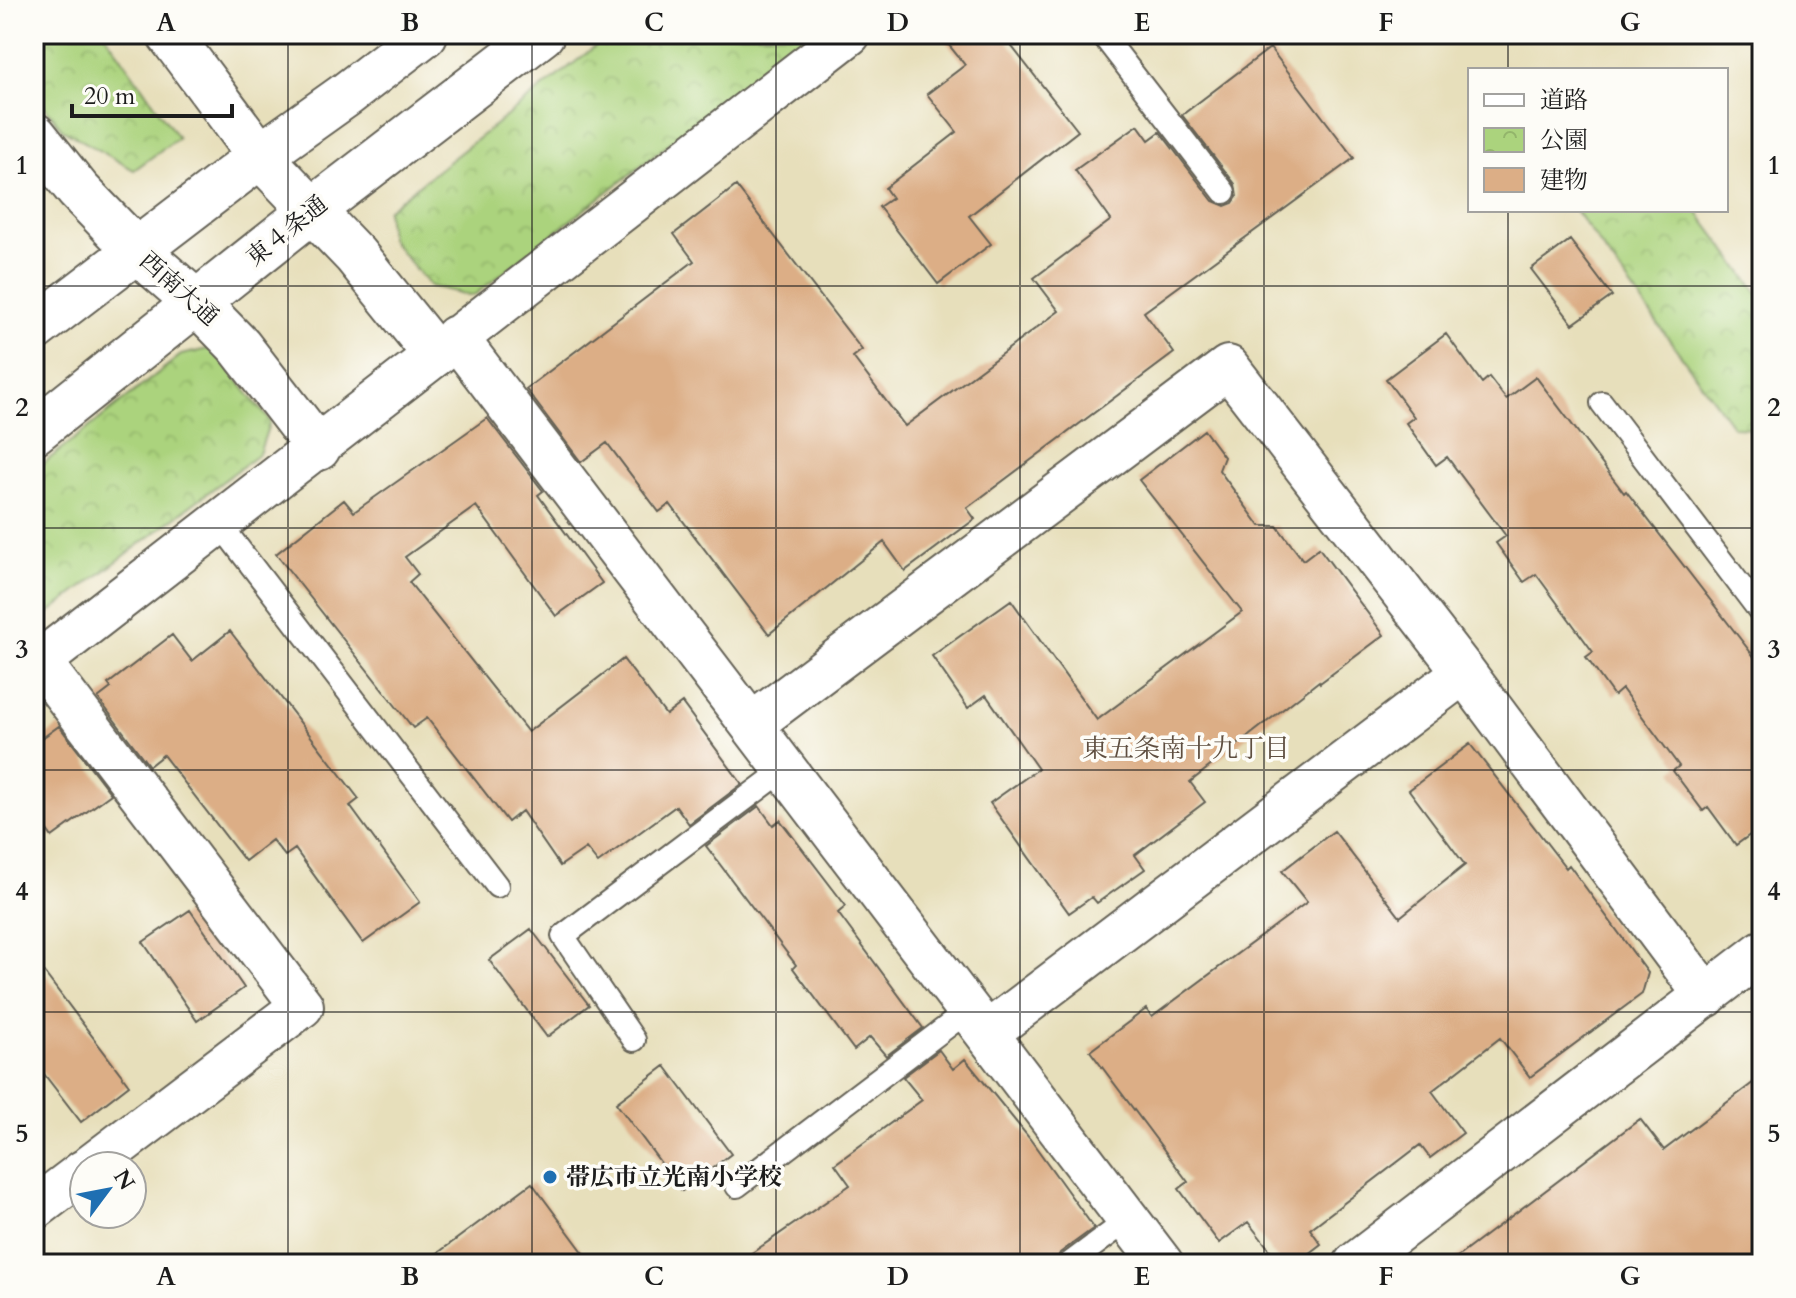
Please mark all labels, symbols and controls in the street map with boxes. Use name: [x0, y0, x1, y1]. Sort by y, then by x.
text: A: [156, 5, 176, 40]
text: B: [401, 5, 419, 40]
text: C: [644, 5, 664, 40]
text: D: [887, 5, 909, 40]
text: E: [1134, 5, 1150, 40]
text: F: [1378, 5, 1394, 40]
text: G: [1619, 5, 1641, 40]
scale bar: [72, 68, 232, 118]
legend: [1468, 68, 1728, 212]
text: 20 m: [84, 80, 136, 113]
text: 道路: [1540, 84, 1588, 117]
text: 公園: [1540, 124, 1588, 157]
text: 1: [15, 148, 29, 183]
text: 1: [1767, 148, 1781, 183]
text: 建物: [1540, 164, 1588, 197]
street label: 東４条通: [239, 188, 335, 274]
street label: 西南大通: [132, 245, 226, 333]
text: 2: [15, 390, 29, 425]
text: 2: [1767, 390, 1781, 425]
text: 3: [15, 632, 29, 667]
text: 3: [1767, 632, 1781, 667]
district label: 東五条南十九丁目: [1082, 731, 1290, 766]
text: 4: [15, 874, 29, 909]
text: 4: [1767, 874, 1781, 909]
text: 5: [15, 1116, 29, 1151]
text: 5: [1767, 1116, 1781, 1151]
north arrow: [68, 1150, 148, 1230]
place label: 帯広市立光南小学校: [566, 1161, 782, 1194]
text: N: [106, 1164, 142, 1196]
marker: 帯広市立光南小学校: [541, 1168, 559, 1186]
text: A: [156, 1259, 176, 1294]
text: B: [401, 1259, 419, 1294]
text: C: [644, 1259, 664, 1294]
text: D: [887, 1259, 909, 1294]
text: E: [1134, 1259, 1150, 1294]
text: F: [1378, 1259, 1394, 1294]
text: G: [1619, 1259, 1641, 1294]

